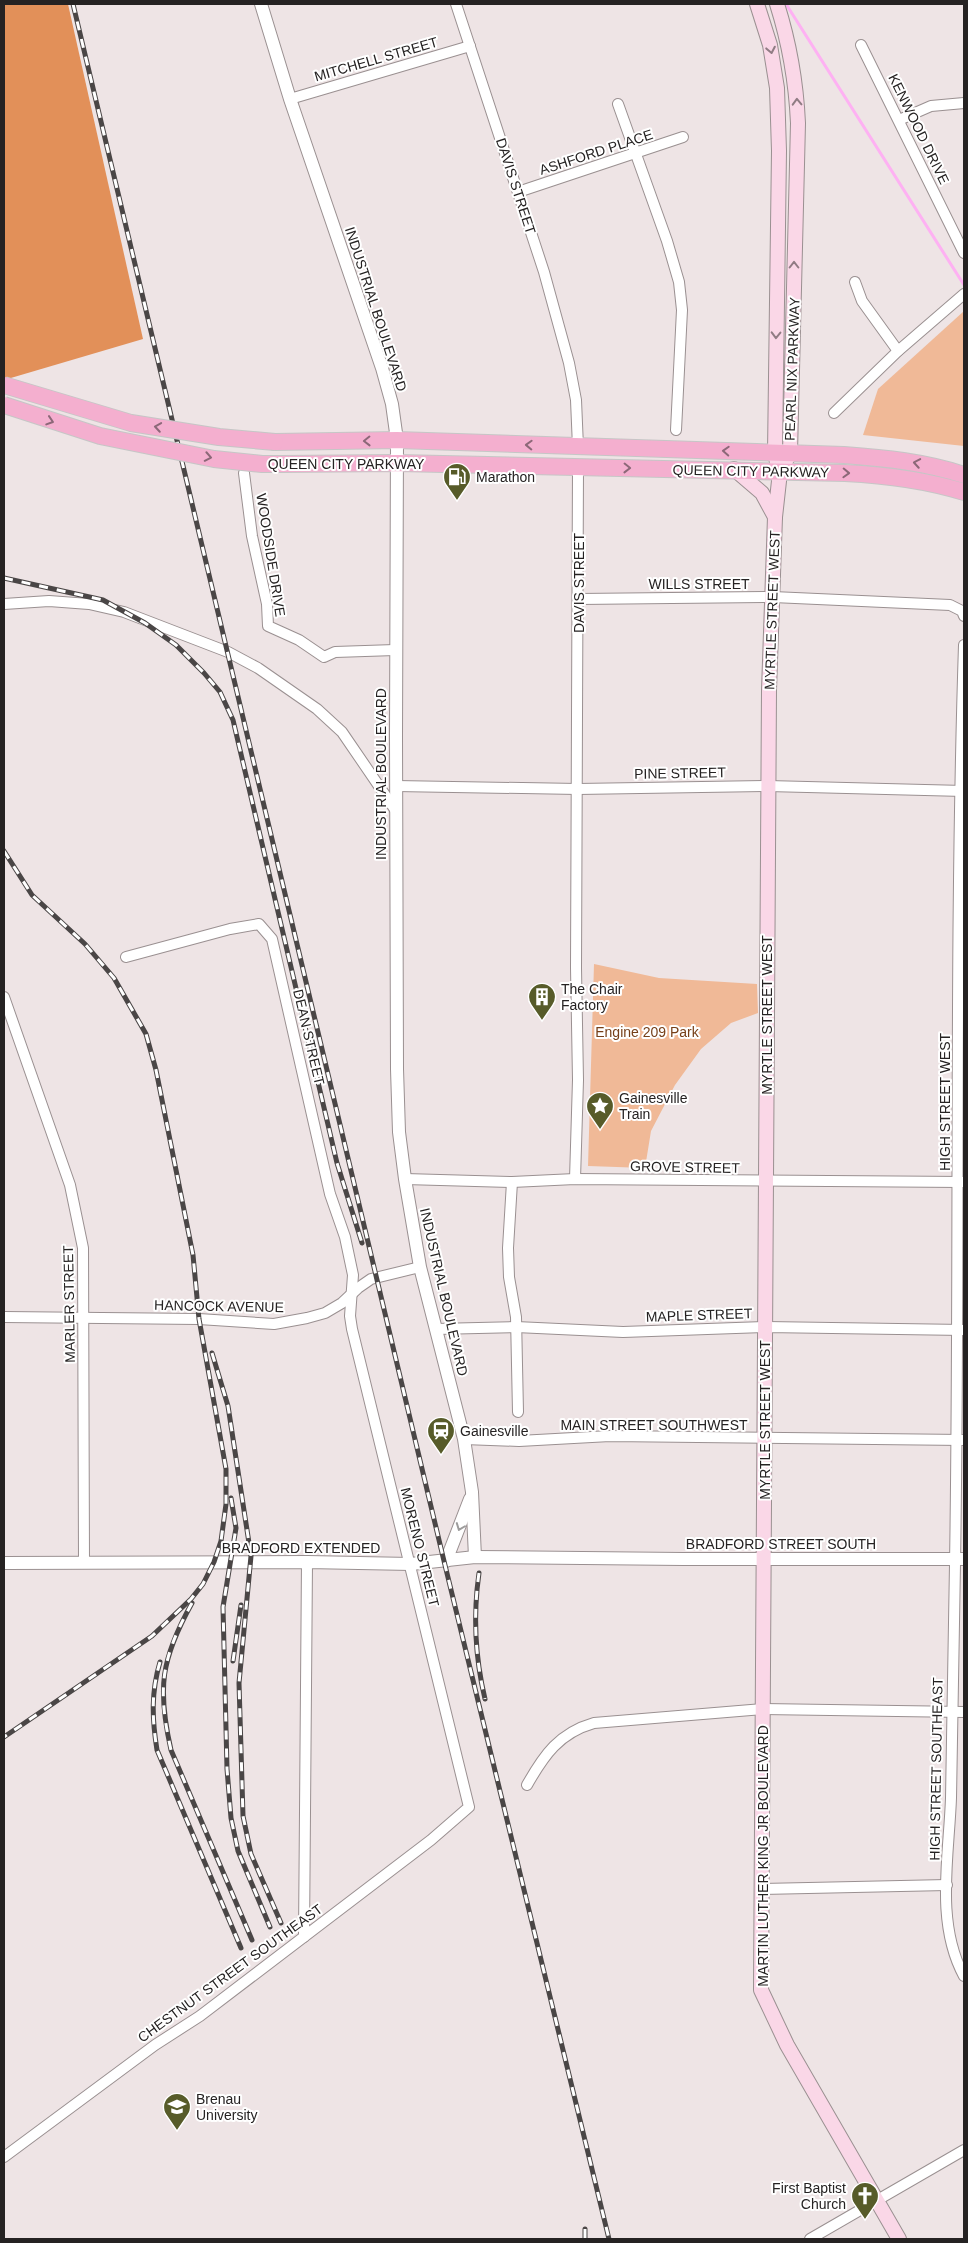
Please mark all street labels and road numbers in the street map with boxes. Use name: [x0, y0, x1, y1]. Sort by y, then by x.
street label: MITCHELL STREET: [312, 34, 440, 84]
street label: KENWOOD DRIVE: [885, 71, 953, 187]
street label: ASHFORD PLACE: [537, 126, 655, 178]
street label: DAVIS STREET: [493, 136, 539, 236]
street label: INDUSTRIAL BOULEVARD: [342, 225, 410, 393]
street label: PEARL NIX PARKWAY: [781, 296, 803, 441]
street label: QUEEN CITY PARKWAY: [268, 456, 425, 472]
street label: QUEEN CITY PARKWAY: [673, 462, 830, 480]
street label: WOODSIDE DRIVE: [253, 492, 289, 618]
street label: MYRTLE STREET WEST: [761, 529, 783, 690]
street label: DAVIS STREET: [571, 533, 587, 633]
street label: WILLS STREET: [648, 576, 750, 592]
street label: INDUSTRIAL BOULEVARD: [373, 688, 389, 860]
street label: PINE STREET: [634, 764, 726, 782]
street label: MYRTLE STREET WEST: [759, 935, 775, 1095]
street label: DEAN STREET: [290, 987, 328, 1087]
street label: HIGH STREET WEST: [937, 1032, 953, 1171]
street label: GROVE STREET: [630, 1158, 740, 1176]
street label: INDUSTRIAL BOULEVARD: [417, 1206, 471, 1378]
street label: MARLER STREET: [60, 1245, 78, 1363]
street label: HANCOCK AVENUE: [154, 1297, 284, 1315]
street label: MAPLE STREET: [645, 1305, 753, 1325]
street label: MYRTLE STREET WEST: [757, 1340, 773, 1500]
street label: MAIN STREET SOUTHWEST: [560, 1417, 748, 1433]
street label: MORENO STREET: [397, 1486, 443, 1609]
street label: BRADFORD STREET SOUTH: [686, 1536, 876, 1552]
street label: BRADFORD EXTENDED: [222, 1540, 380, 1556]
street label: HIGH STREET SOUTHEAST: [926, 1677, 946, 1861]
street label: MARTIN LUTHER KING JR BOULEVARD: [755, 1725, 771, 1987]
street label: CHESTNUT STREET SOUTHEAST: [135, 1900, 326, 2045]

